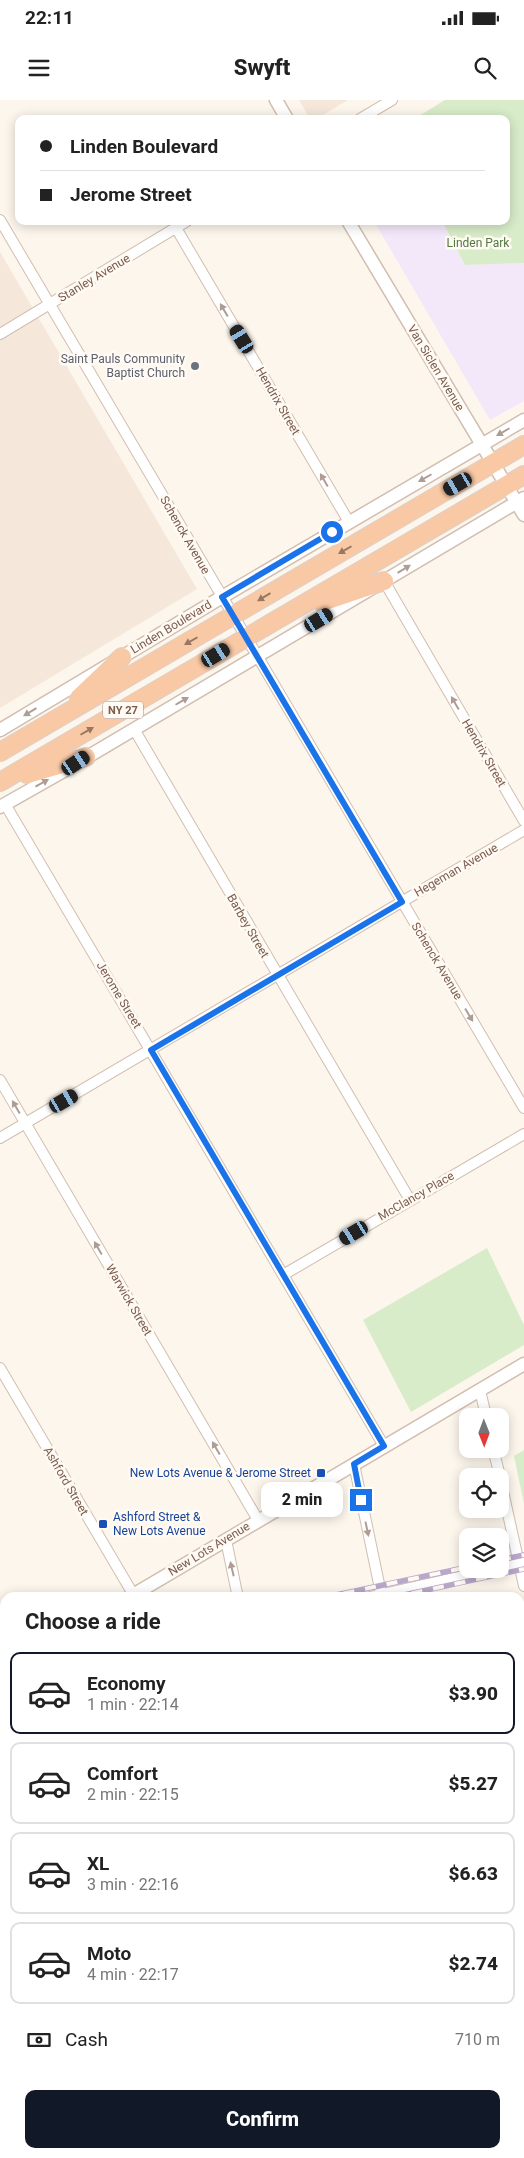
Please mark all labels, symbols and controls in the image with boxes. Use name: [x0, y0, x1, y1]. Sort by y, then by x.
text: 22:11: [25, 6, 74, 29]
icon: menu: [25, 54, 53, 82]
icon: search: [471, 54, 499, 82]
text: Swyft: [234, 55, 290, 80]
text: Linden Boulevard: [70, 135, 218, 158]
text: Jerome Street: [70, 183, 192, 206]
park label: Linden Park: [447, 236, 510, 250]
street label: Stanley Avenue: [56, 251, 132, 305]
one-way arrow: [220, 303, 229, 316]
car: [227, 322, 256, 356]
street label: Van Siclen Avenue: [405, 322, 467, 414]
place label: Saint Pauls Community Baptist Church: [61, 352, 185, 380]
marker: Saint Pauls Community Baptist Church: [189, 360, 201, 372]
street label: Hendrix Street: [253, 365, 303, 437]
one-way arrow: [495, 428, 510, 436]
car: [441, 470, 474, 498]
one-way arrow: [418, 473, 431, 482]
one-way arrow: [320, 474, 329, 487]
street label: Schenck Avenue: [157, 494, 213, 576]
route start: [321, 521, 343, 543]
one-way arrow: [339, 545, 352, 554]
one-way arrow: [398, 565, 411, 574]
one-way arrow: [258, 593, 271, 602]
street label: Linden Boulevard: [128, 597, 214, 657]
car: [302, 606, 335, 634]
one-way arrow: [184, 636, 197, 645]
car: [199, 641, 232, 669]
one-way arrow: [176, 696, 189, 705]
one-way arrow: [450, 697, 459, 710]
road number: NY 27: [103, 702, 143, 718]
one-way arrow: [23, 708, 36, 717]
street label: Hendrix Street: [459, 717, 509, 789]
one-way arrow: [81, 726, 94, 735]
car: [59, 748, 92, 778]
one-way arrow: [35, 779, 50, 787]
street label: Hegeman Avenue: [412, 840, 500, 900]
street label: Barbey Street: [224, 892, 272, 960]
street label: Schenck Avenue: [408, 920, 466, 1002]
street label: Jerome Street: [94, 959, 144, 1031]
one-way arrow: [465, 1008, 474, 1021]
car: [47, 1087, 80, 1115]
one-way arrow: [12, 1100, 20, 1115]
street label: McClancy Place: [376, 1169, 456, 1223]
car: [337, 1219, 370, 1247]
one-way arrow: [94, 1241, 103, 1254]
street label: Warwick Street: [103, 1262, 155, 1338]
north arrow: [459, 1408, 509, 1458]
map controls: [459, 1408, 509, 1578]
one-way arrow: [211, 1442, 220, 1455]
street label: Ashford Street: [41, 1444, 91, 1518]
place label: New Lots Avenue & Jerome Street: [130, 1466, 311, 1480]
marker: New Lots Avenue & Jerome Street: [315, 1467, 327, 1479]
button: locate: [459, 1468, 509, 1518]
callout: 2 min: [261, 1482, 344, 1518]
route end: [350, 1489, 372, 1511]
text: 2 min: [282, 1490, 322, 1509]
place label: Ashford Street & New Lots Avenue: [113, 1510, 206, 1538]
marker: Ashford Street & New Lots Avenue: [97, 1518, 109, 1530]
street label: New Lots Avenue: [166, 1519, 252, 1579]
one-way arrow: [364, 1522, 372, 1538]
button: layers: [459, 1528, 509, 1578]
one-way arrow: [228, 1561, 236, 1576]
text: Choose a ride: [25, 1609, 161, 1634]
icon: car: [27, 1671, 72, 1716]
text: Economy: [87, 1672, 166, 1695]
text: $3.90: [449, 1682, 498, 1705]
text: 1 min · 22:14: [87, 1695, 179, 1714]
icon: car: [27, 1761, 72, 1806]
text: Comfort: [87, 1762, 158, 1785]
text: $5.27: [449, 1772, 498, 1795]
text: 2 min · 22:15: [87, 1785, 179, 1804]
icon: car: [27, 1851, 72, 1896]
text: XL: [87, 1852, 109, 1875]
text: $6.63: [449, 1862, 498, 1885]
text: 3 min · 22:16: [87, 1875, 179, 1894]
icon: car: [27, 1941, 72, 1986]
text: Moto: [87, 1942, 131, 1965]
text: $2.74: [449, 1952, 498, 1975]
text: 4 min · 22:17: [87, 1965, 179, 1984]
icon: cash: [25, 2026, 53, 2054]
text: Cash: [65, 2028, 108, 2051]
text: 710 m: [455, 2030, 500, 2049]
button: Confirm: [25, 2090, 500, 2148]

